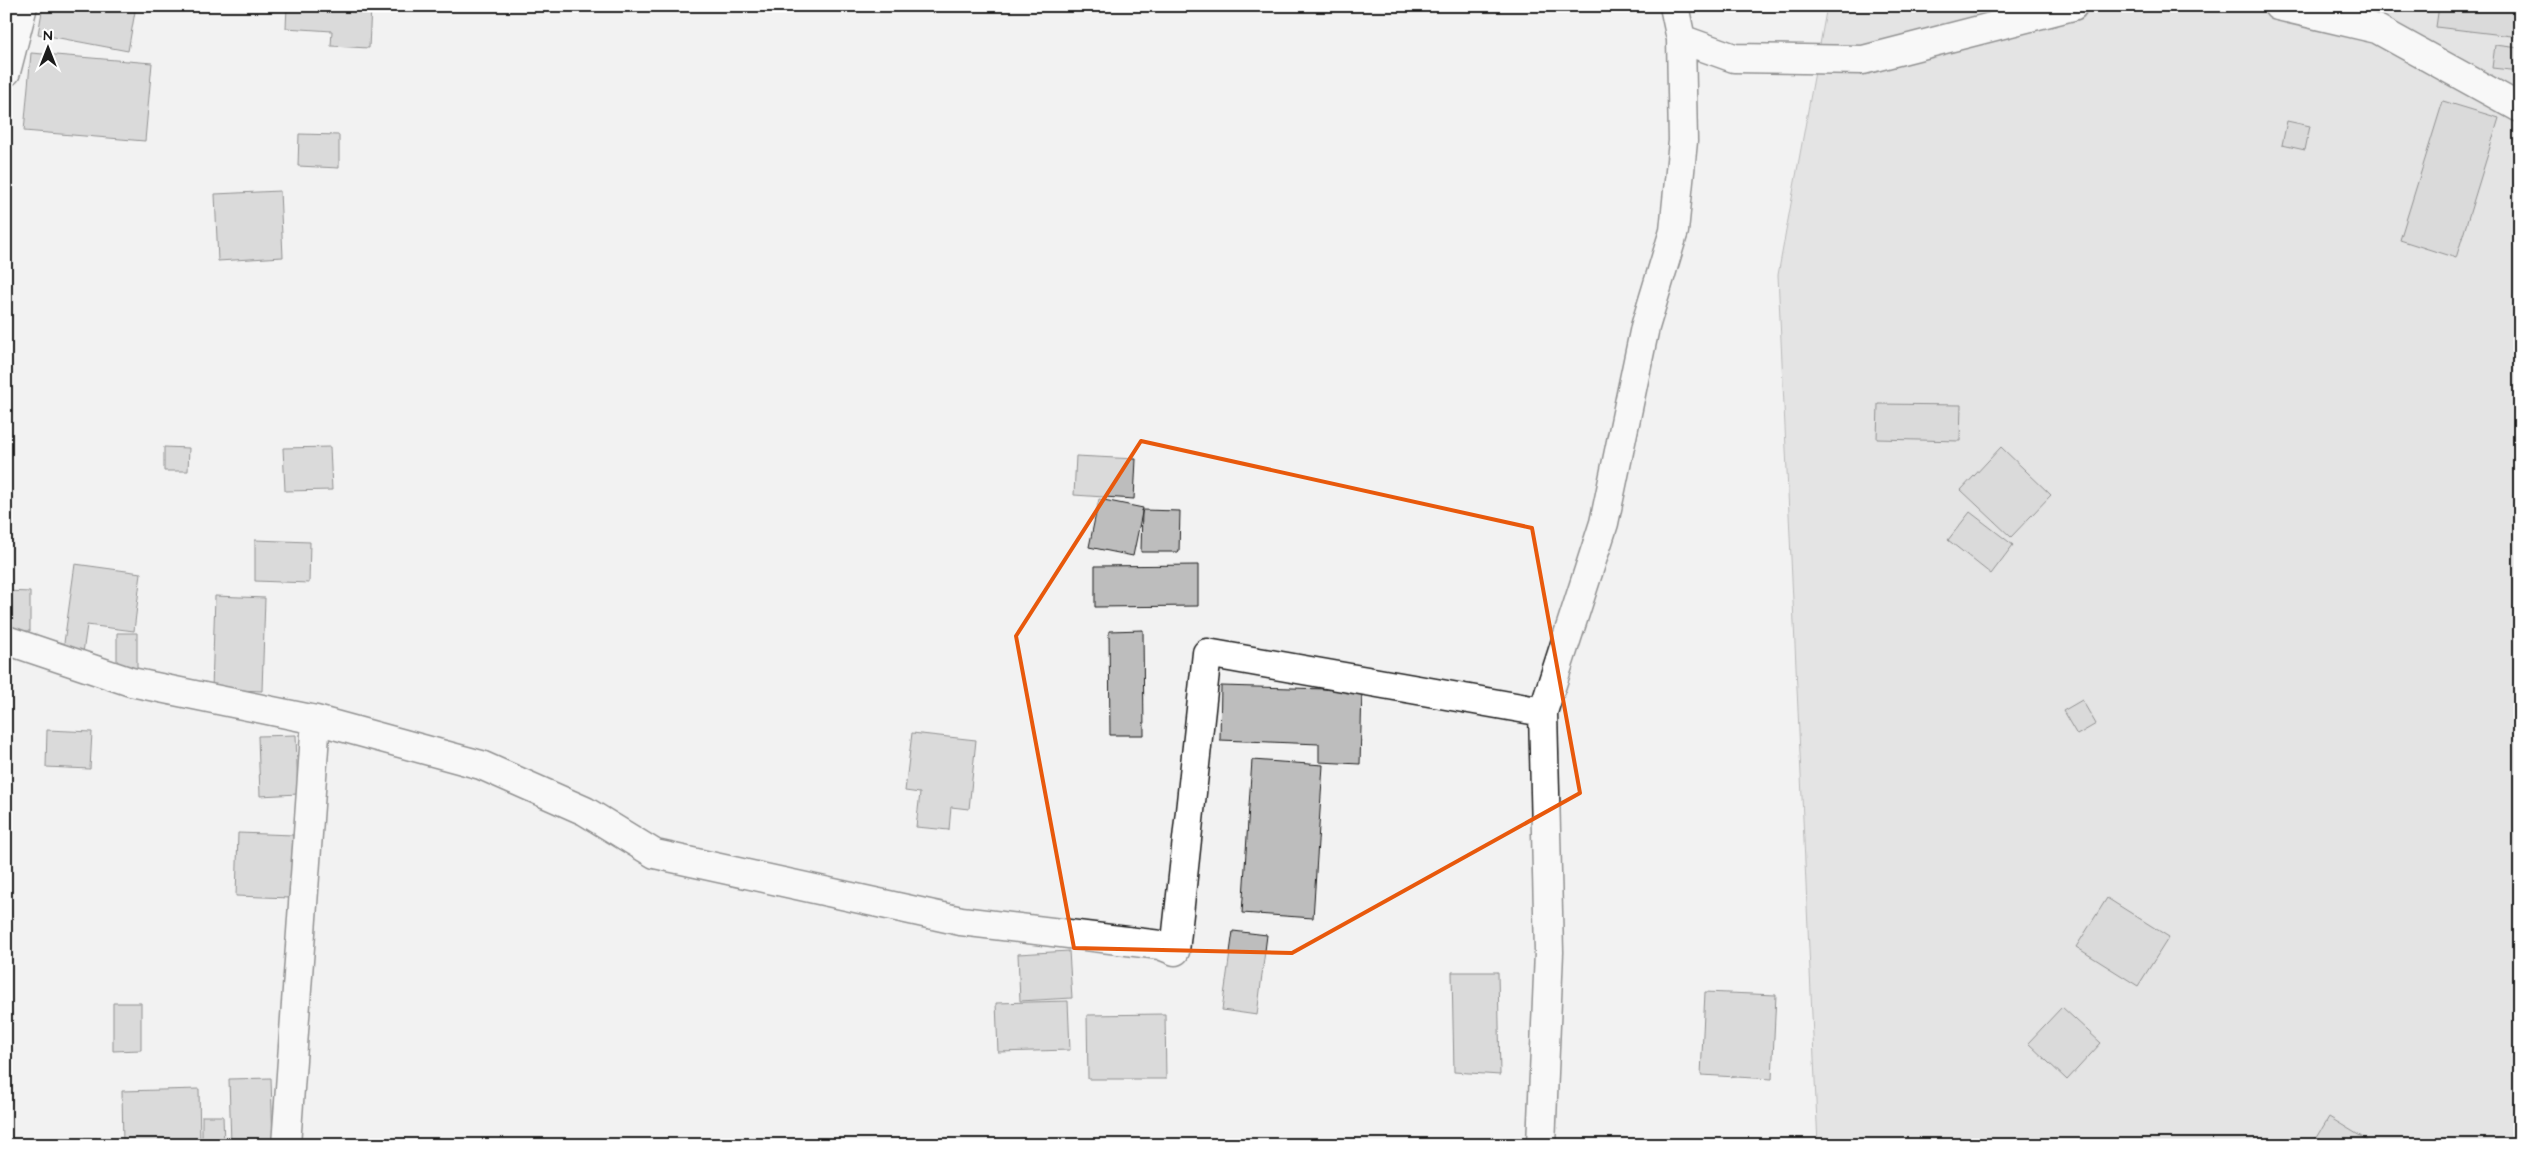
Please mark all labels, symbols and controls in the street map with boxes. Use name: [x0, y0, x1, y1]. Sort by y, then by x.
north arrow: [22, 22, 72, 72]
text: N: [44, 26, 53, 46]

